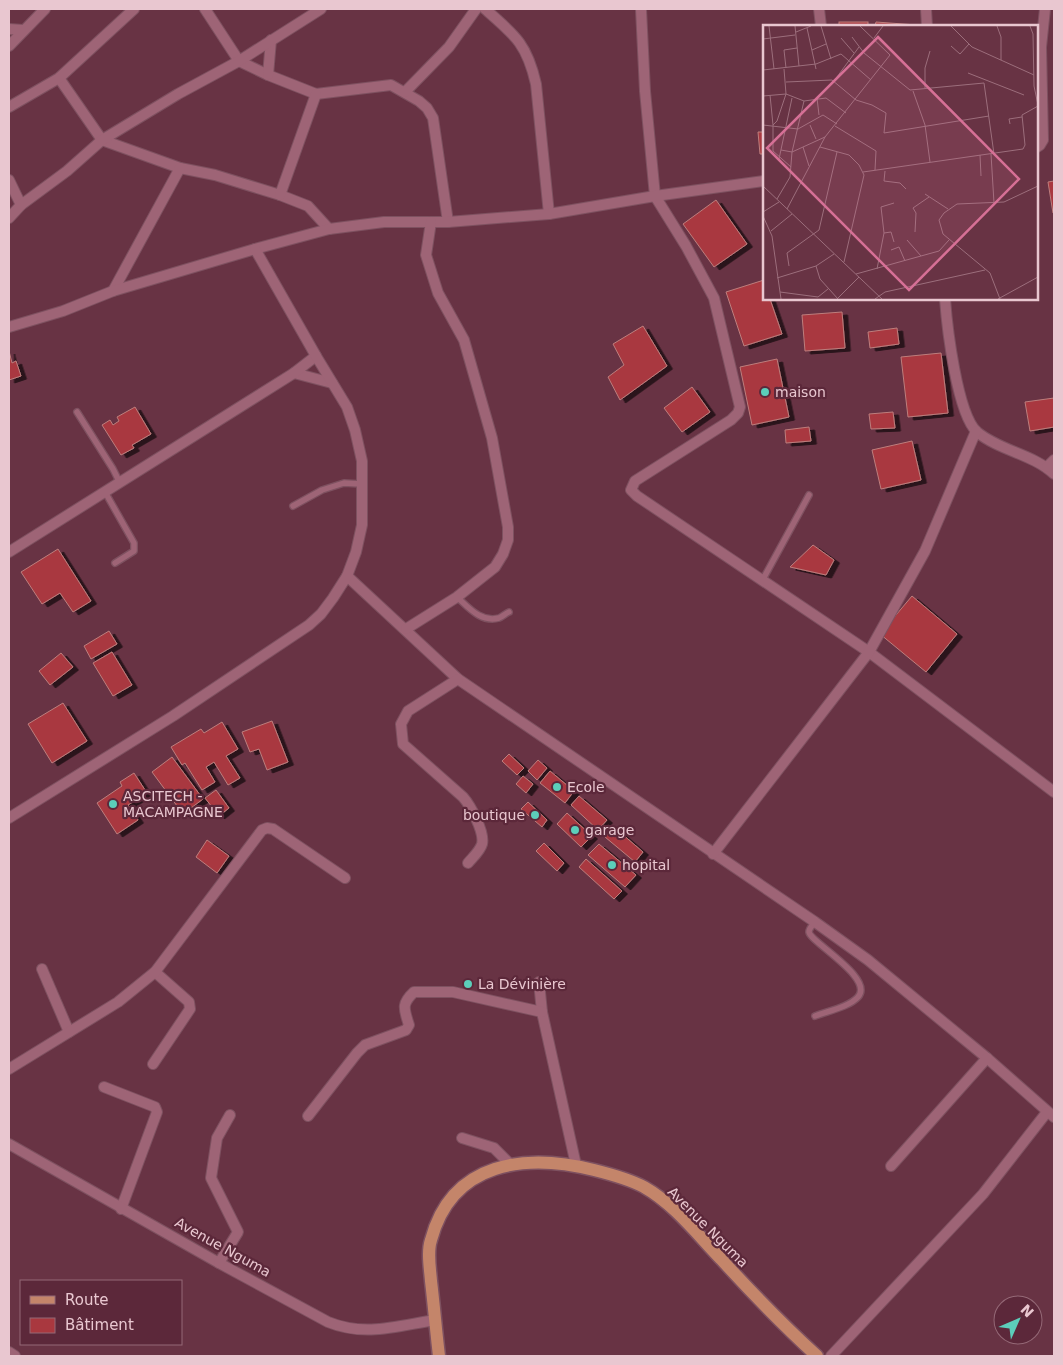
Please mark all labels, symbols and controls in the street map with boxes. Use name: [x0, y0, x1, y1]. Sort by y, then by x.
inset map: [763, 25, 1038, 300]
place label: maison: [775, 384, 826, 400]
marker: maison: [759, 386, 771, 398]
place label: Ecole: [567, 779, 605, 795]
marker: Ecole: [551, 781, 563, 793]
place label: ASCITECH - MACAMPAGNE: [123, 788, 223, 820]
marker: ASCITECH - MACAMPAGNE: [107, 798, 119, 810]
place label: boutique: [463, 807, 525, 823]
marker: boutique: [529, 809, 541, 821]
place label: garage: [585, 822, 634, 838]
marker: garage: [569, 824, 581, 836]
place label: hopital: [622, 857, 670, 873]
marker: hopital: [606, 859, 618, 871]
place label: La Dévinière: [478, 976, 566, 992]
marker: La Dévinière: [462, 978, 474, 990]
street label: Avenue Nguma: [665, 1184, 751, 1270]
street label: Avenue Nguma: [172, 1214, 274, 1280]
legend: [20, 1280, 182, 1345]
text: Route: [65, 1291, 109, 1309]
north arrow: [993, 1295, 1043, 1345]
text: N: [1017, 1301, 1037, 1321]
text: Bâtiment: [65, 1316, 134, 1334]

